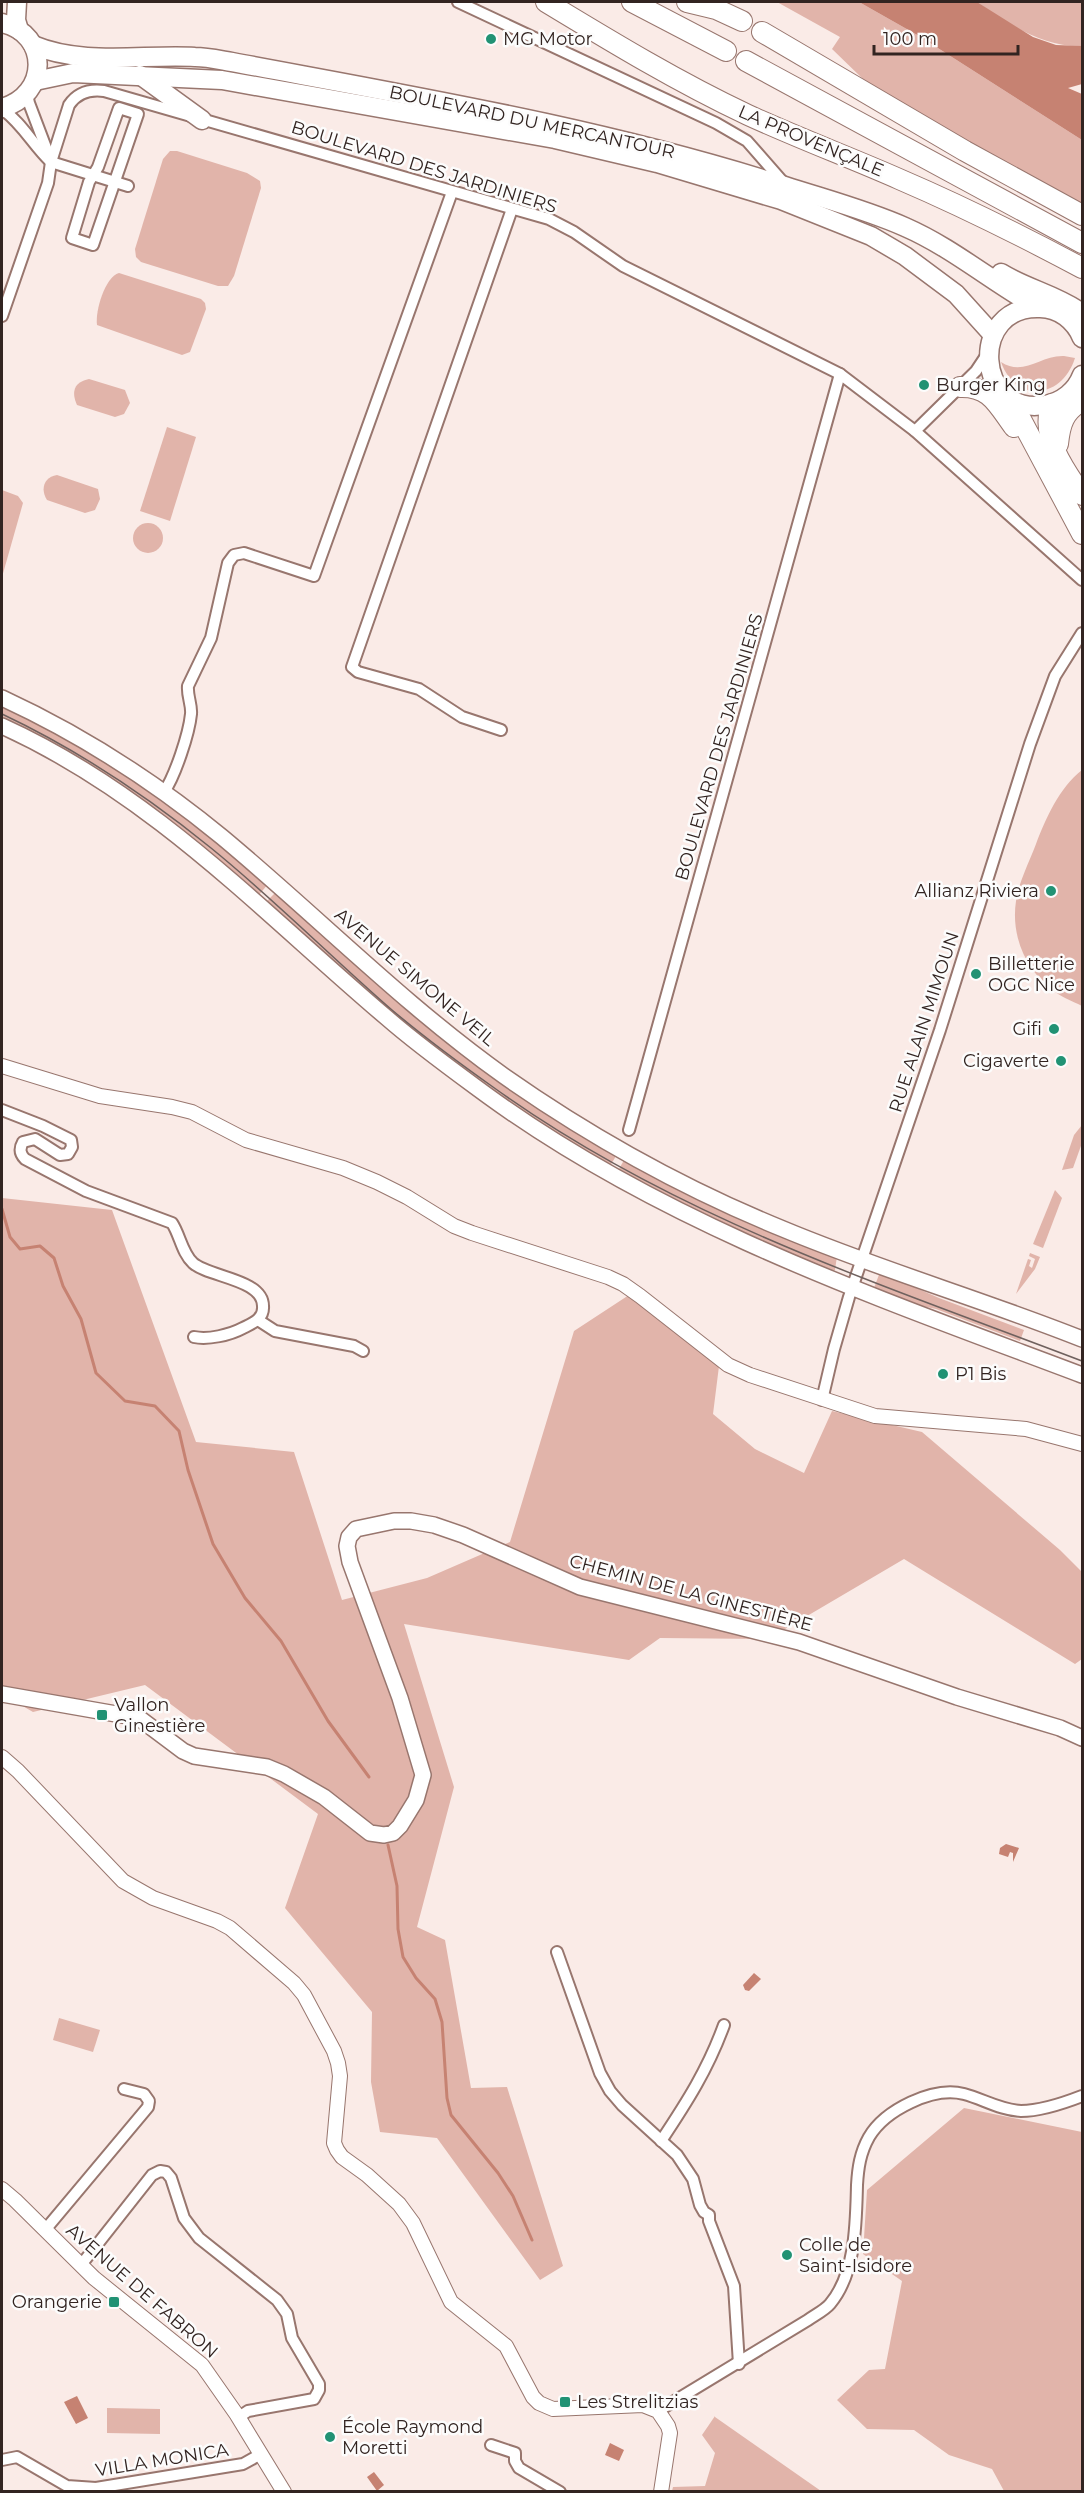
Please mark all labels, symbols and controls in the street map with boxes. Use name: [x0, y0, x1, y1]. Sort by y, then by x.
scale bar: [874, 18, 1018, 56]
place label: MG Motor: [503, 28, 593, 50]
text: 100 m: [883, 28, 937, 50]
marker: MG Motor: [484, 32, 498, 46]
street label: BOULEVARD DU MERCANTOUR: [387, 81, 677, 163]
street label: LA PROVENÇALE: [735, 100, 887, 182]
street label: BOULEVARD DES JARDINIERS: [288, 116, 560, 218]
place label: Burger King: [936, 374, 1046, 396]
marker: Burger King: [917, 378, 931, 392]
street label: BOULEVARD DES JARDINIERS: [670, 611, 768, 883]
place label: Allianz Riviera: [914, 880, 1039, 902]
marker: Allianz Riviera: [1044, 884, 1058, 898]
street label: AVENUE SIMONE VEIL: [330, 903, 500, 1051]
street label: RUE ALAIN MIMOUN: [884, 929, 964, 1115]
place label: Billetterie OGC Nice: [988, 953, 1075, 996]
marker: Billetterie OGC Nice: [969, 967, 983, 981]
place label: Gifi: [1012, 1018, 1042, 1040]
marker: Gifi: [1047, 1022, 1061, 1036]
place label: Cigaverte: [963, 1050, 1049, 1072]
marker: Cigaverte: [1054, 1054, 1068, 1068]
place label: P1 Bis: [955, 1363, 1007, 1385]
marker: P1 Bis: [936, 1367, 950, 1381]
street label: CHEMIN DE LA GINESTIÈRE: [567, 1550, 815, 1636]
place label: Vallon Ginestière: [114, 1694, 206, 1737]
marker: Vallon Ginestière: [95, 1708, 109, 1722]
street label: AVENUE DE FABRON: [62, 2219, 222, 2363]
place label: Colle de Saint-Isidore: [799, 2234, 912, 2277]
marker: Colle de Saint-Isidore: [780, 2248, 794, 2262]
place label: Orangerie: [12, 2291, 102, 2313]
marker: Orangerie: [107, 2295, 121, 2309]
place label: Les Strelitzias: [577, 2391, 699, 2413]
marker: Les Strelitzias: [558, 2395, 572, 2409]
place label: École Raymond Moretti: [342, 2416, 483, 2459]
marker: École Raymond Moretti: [323, 2430, 337, 2444]
street label: VILLA MONICA: [94, 2439, 230, 2481]

